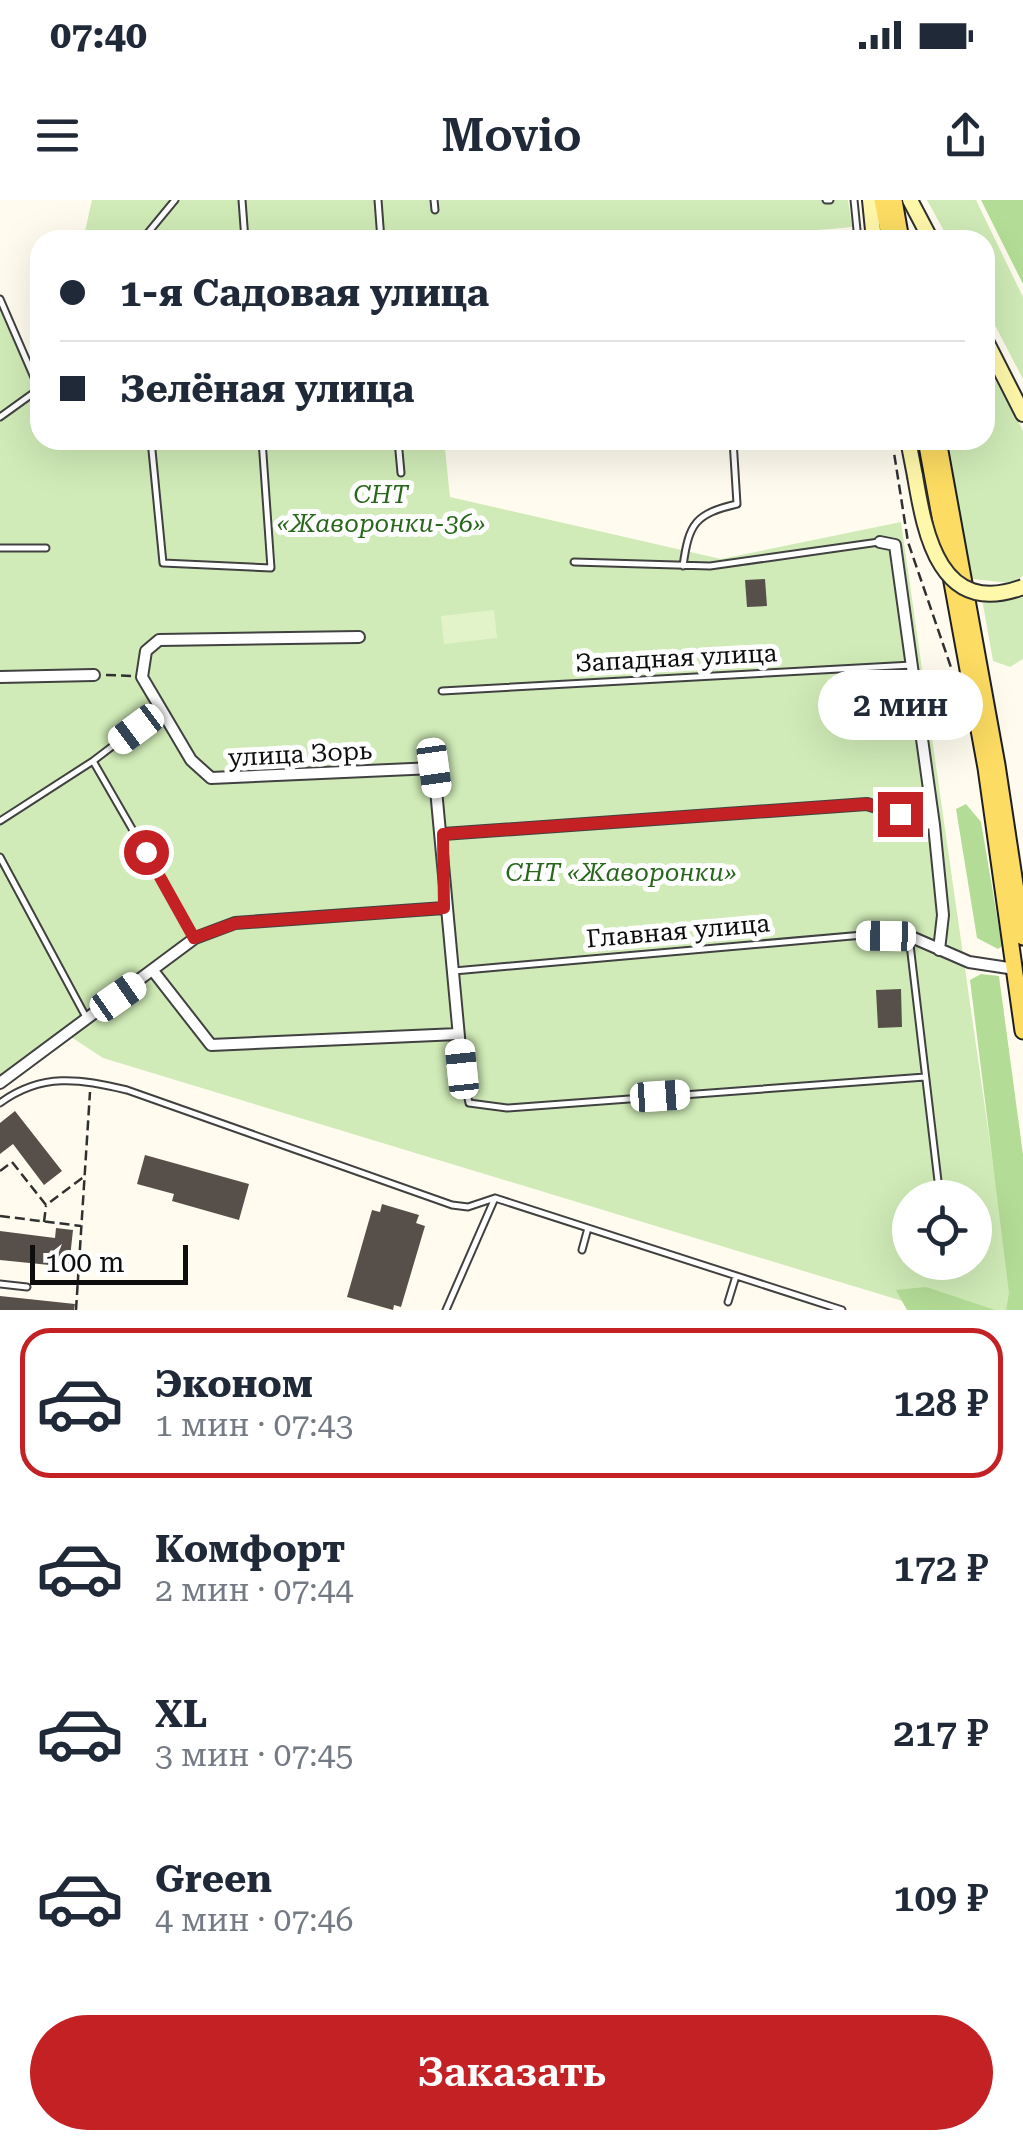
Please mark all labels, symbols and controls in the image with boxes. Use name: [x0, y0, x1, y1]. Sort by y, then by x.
text: 07:40: [50, 13, 147, 57]
icon: menu: [30, 108, 85, 163]
icon: share: [938, 108, 993, 163]
text: Movio: [441, 109, 582, 162]
text: 1-я Садовая улица: [120, 271, 489, 315]
text: Зелёная улица: [120, 367, 414, 411]
park label: СНТ «Жаворонки-36»: [277, 480, 485, 538]
street label: Западная улица: [574, 638, 778, 678]
callout: 2 мин: [818, 669, 982, 739]
text: 2 мин: [853, 686, 948, 724]
car: [103, 699, 169, 759]
street label: улица Зорь: [227, 736, 373, 772]
car: [415, 736, 453, 800]
route end: [878, 792, 923, 837]
route start: [124, 830, 169, 875]
park label: СНТ «Жаворонки»: [506, 858, 736, 887]
street label: Главная улица: [585, 908, 771, 953]
car: [856, 920, 916, 952]
car: [85, 968, 151, 1026]
car: [444, 1038, 480, 1100]
car: [629, 1079, 691, 1113]
map controls: [892, 1180, 992, 1280]
button: locate: [892, 1180, 992, 1280]
scale bar: [30, 1240, 188, 1284]
text: 100 m: [45, 1246, 125, 1279]
icon: car: [35, 1358, 125, 1448]
text: Эконом: [155, 1362, 313, 1406]
text: 128 ₽: [893, 1381, 988, 1425]
text: 1 мин · 07:43: [155, 1406, 353, 1444]
icon: car: [35, 1523, 125, 1613]
text: Комфорт: [155, 1527, 345, 1571]
text: 172 ₽: [893, 1546, 988, 1590]
text: 2 мин · 07:44: [155, 1571, 353, 1609]
icon: car: [35, 1688, 125, 1778]
text: XL: [155, 1692, 207, 1736]
text: 217 ₽: [893, 1711, 988, 1755]
text: 3 мин · 07:45: [155, 1736, 353, 1774]
icon: car: [35, 1853, 125, 1943]
text: Green: [155, 1857, 272, 1901]
text: 109 ₽: [893, 1876, 988, 1920]
text: 4 мин · 07:46: [155, 1901, 353, 1939]
button: Заказать: [30, 2015, 993, 2130]

